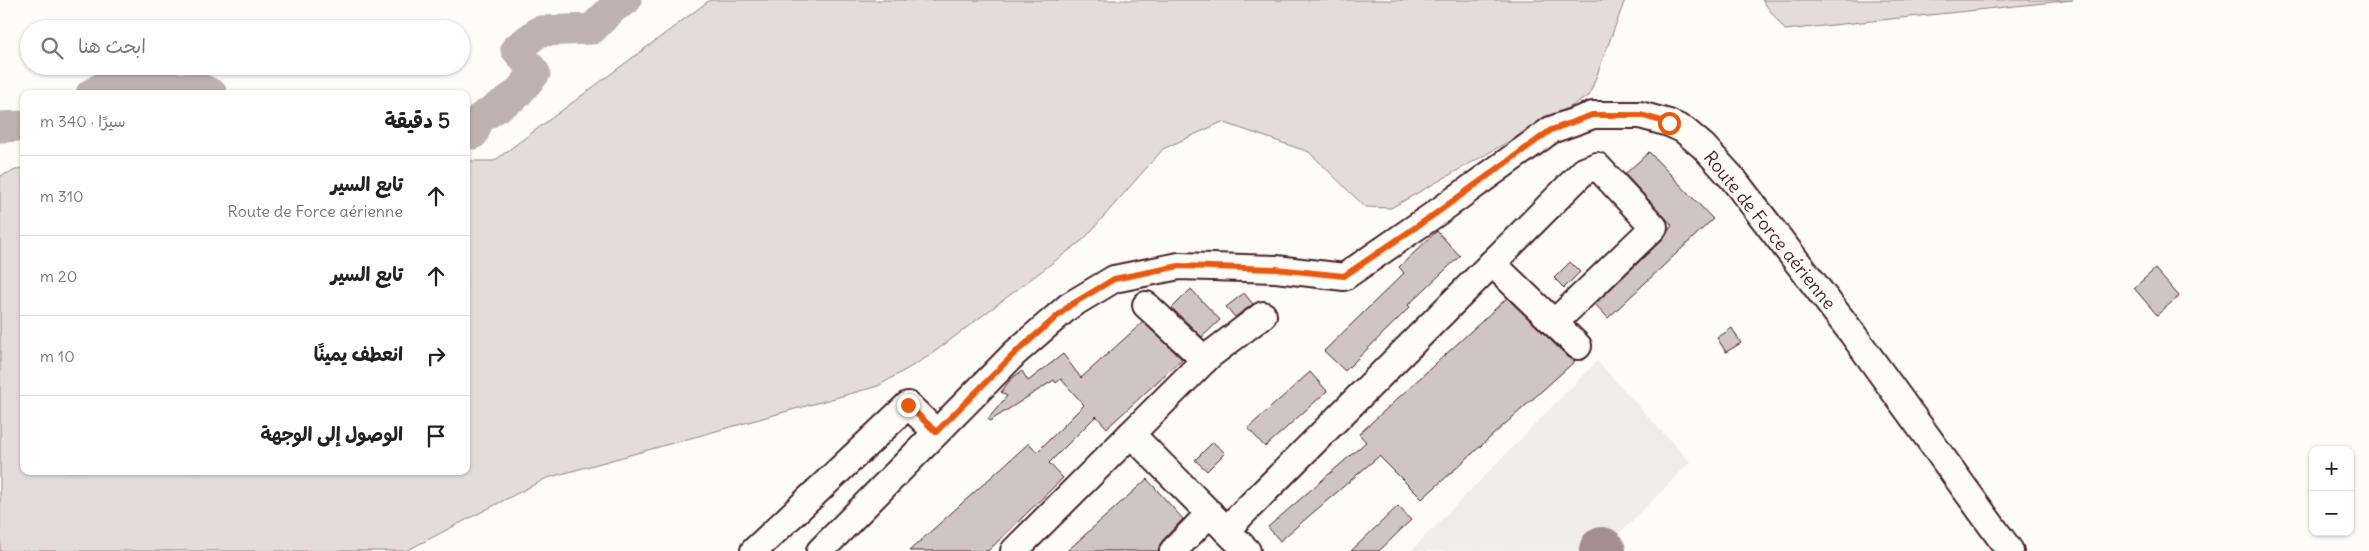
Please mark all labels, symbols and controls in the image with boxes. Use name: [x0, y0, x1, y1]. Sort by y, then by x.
search box: [20, 20, 470, 75]
icon: search: [38, 34, 66, 62]
text: ابحث هنا: [78, 34, 146, 58]
text: 5 دقيقة: [384, 107, 450, 134]
text: سيرًا · 340 m: [40, 111, 126, 131]
route start: [1658, 112, 1681, 135]
street label: Route de Force aérienne: [1699, 146, 1841, 314]
text: تابع السير: [331, 172, 403, 196]
icon: ahead: [422, 182, 450, 210]
text: 310 m: [40, 186, 84, 206]
text: Route de Force aérienne: [228, 201, 403, 221]
text: تابع السير: [331, 262, 403, 286]
icon: ahead: [422, 262, 450, 290]
text: 20 m: [40, 266, 77, 286]
text: انعطف يمينًا: [314, 342, 403, 366]
icon: right: [422, 342, 450, 370]
text: 10 m: [40, 346, 75, 366]
route end: [897, 394, 920, 417]
text: الوصول إلى الوجهة: [260, 422, 403, 446]
icon: arrive: [422, 422, 450, 450]
map controls: [2309, 446, 2354, 536]
button: +: [2309, 446, 2354, 491]
button: −: [2309, 491, 2354, 536]

